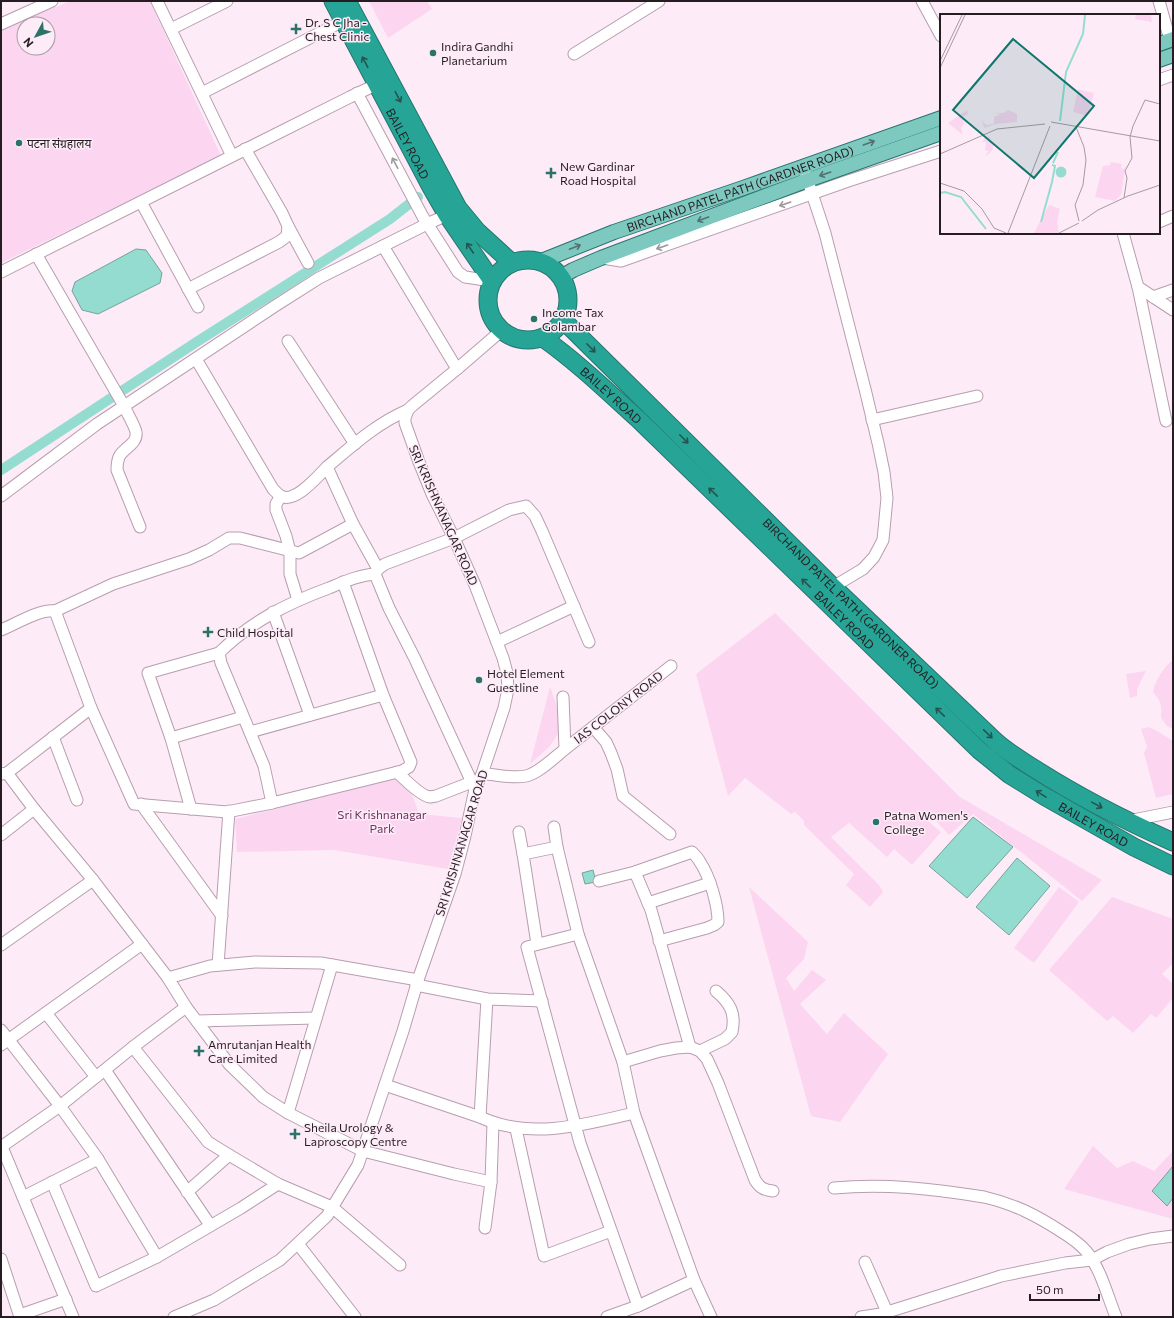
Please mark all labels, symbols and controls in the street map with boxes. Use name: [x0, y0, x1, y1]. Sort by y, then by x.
inset map: [940, 14, 1160, 234]
place label: Dr. S C Jha - Chest Clinic: [305, 15, 369, 43]
north arrow: [16, 16, 56, 56]
marker: Dr. S C Jha - Chest Clinic: [290, 23, 302, 35]
text: N: [20, 35, 36, 50]
place label: Indira Gandhi Planetarium: [441, 39, 513, 67]
marker: Indira Gandhi Planetarium: [428, 48, 438, 58]
one-way arrow: [361, 56, 368, 68]
one-way arrow: [394, 91, 402, 103]
street label: BAILEY ROAD: [384, 106, 432, 181]
place label: पटना संग्रहालय: [27, 136, 92, 150]
marker: पटना संग्रहालय: [14, 138, 24, 148]
one-way arrow: [863, 139, 875, 147]
street label: BIRCHAND PATEL PATH (GARDNER ROAD): [625, 143, 855, 234]
one-way arrow: [390, 157, 398, 169]
place label: New Gardinar Road Hospital: [560, 159, 636, 187]
marker: New Gardinar Road Hospital: [545, 167, 557, 179]
one-way arrow: [819, 171, 831, 179]
one-way arrow: [779, 200, 791, 208]
one-way arrow: [698, 216, 710, 224]
one-way arrow: [569, 242, 581, 250]
one-way arrow: [466, 243, 474, 254]
one-way arrow: [656, 243, 668, 251]
place label: Income Tax Golambar: [542, 305, 604, 333]
marker: Income Tax Golambar: [529, 314, 539, 324]
one-way arrow: [586, 343, 596, 352]
street label: BAILEY ROAD: [578, 364, 645, 426]
one-way arrow: [679, 434, 689, 444]
street label: SRI KRISHNANAGAR ROAD: [407, 443, 481, 588]
one-way arrow: [708, 487, 718, 497]
street label: BIRCHAND PATEL PATH (GARDNER ROAD): [760, 515, 942, 691]
one-way arrow: [801, 578, 811, 588]
street label: BAILEY ROAD: [812, 587, 878, 652]
place label: Child Hospital: [217, 625, 293, 639]
marker: Child Hospital: [202, 626, 214, 638]
place label: Hotel Element Guestline: [487, 666, 565, 694]
street label: IAS COLONY ROAD: [571, 668, 665, 746]
marker: Hotel Element Guestline: [474, 675, 484, 685]
one-way arrow: [935, 707, 945, 717]
one-way arrow: [982, 730, 993, 739]
street label: SRI KRISHNANAGAR ROAD: [432, 768, 490, 918]
one-way arrow: [1035, 789, 1046, 798]
street label: BAILEY ROAD: [1056, 799, 1131, 850]
one-way arrow: [1090, 801, 1102, 809]
park label: Sri Krishnanagar Park: [337, 807, 427, 835]
place label: Patna Women's College: [884, 808, 968, 836]
marker: Patna Women's College: [871, 817, 881, 827]
place label: Amrutanjan Health Care Limited: [208, 1037, 311, 1065]
marker: Amrutanjan Health Care Limited: [193, 1045, 205, 1057]
place label: Sheila Urology & Laproscopy Centre: [304, 1120, 407, 1148]
marker: Sheila Urology & Laproscopy Centre: [289, 1128, 301, 1140]
scale bar: [1030, 1276, 1099, 1302]
text: 50 m: [1036, 1282, 1064, 1296]

